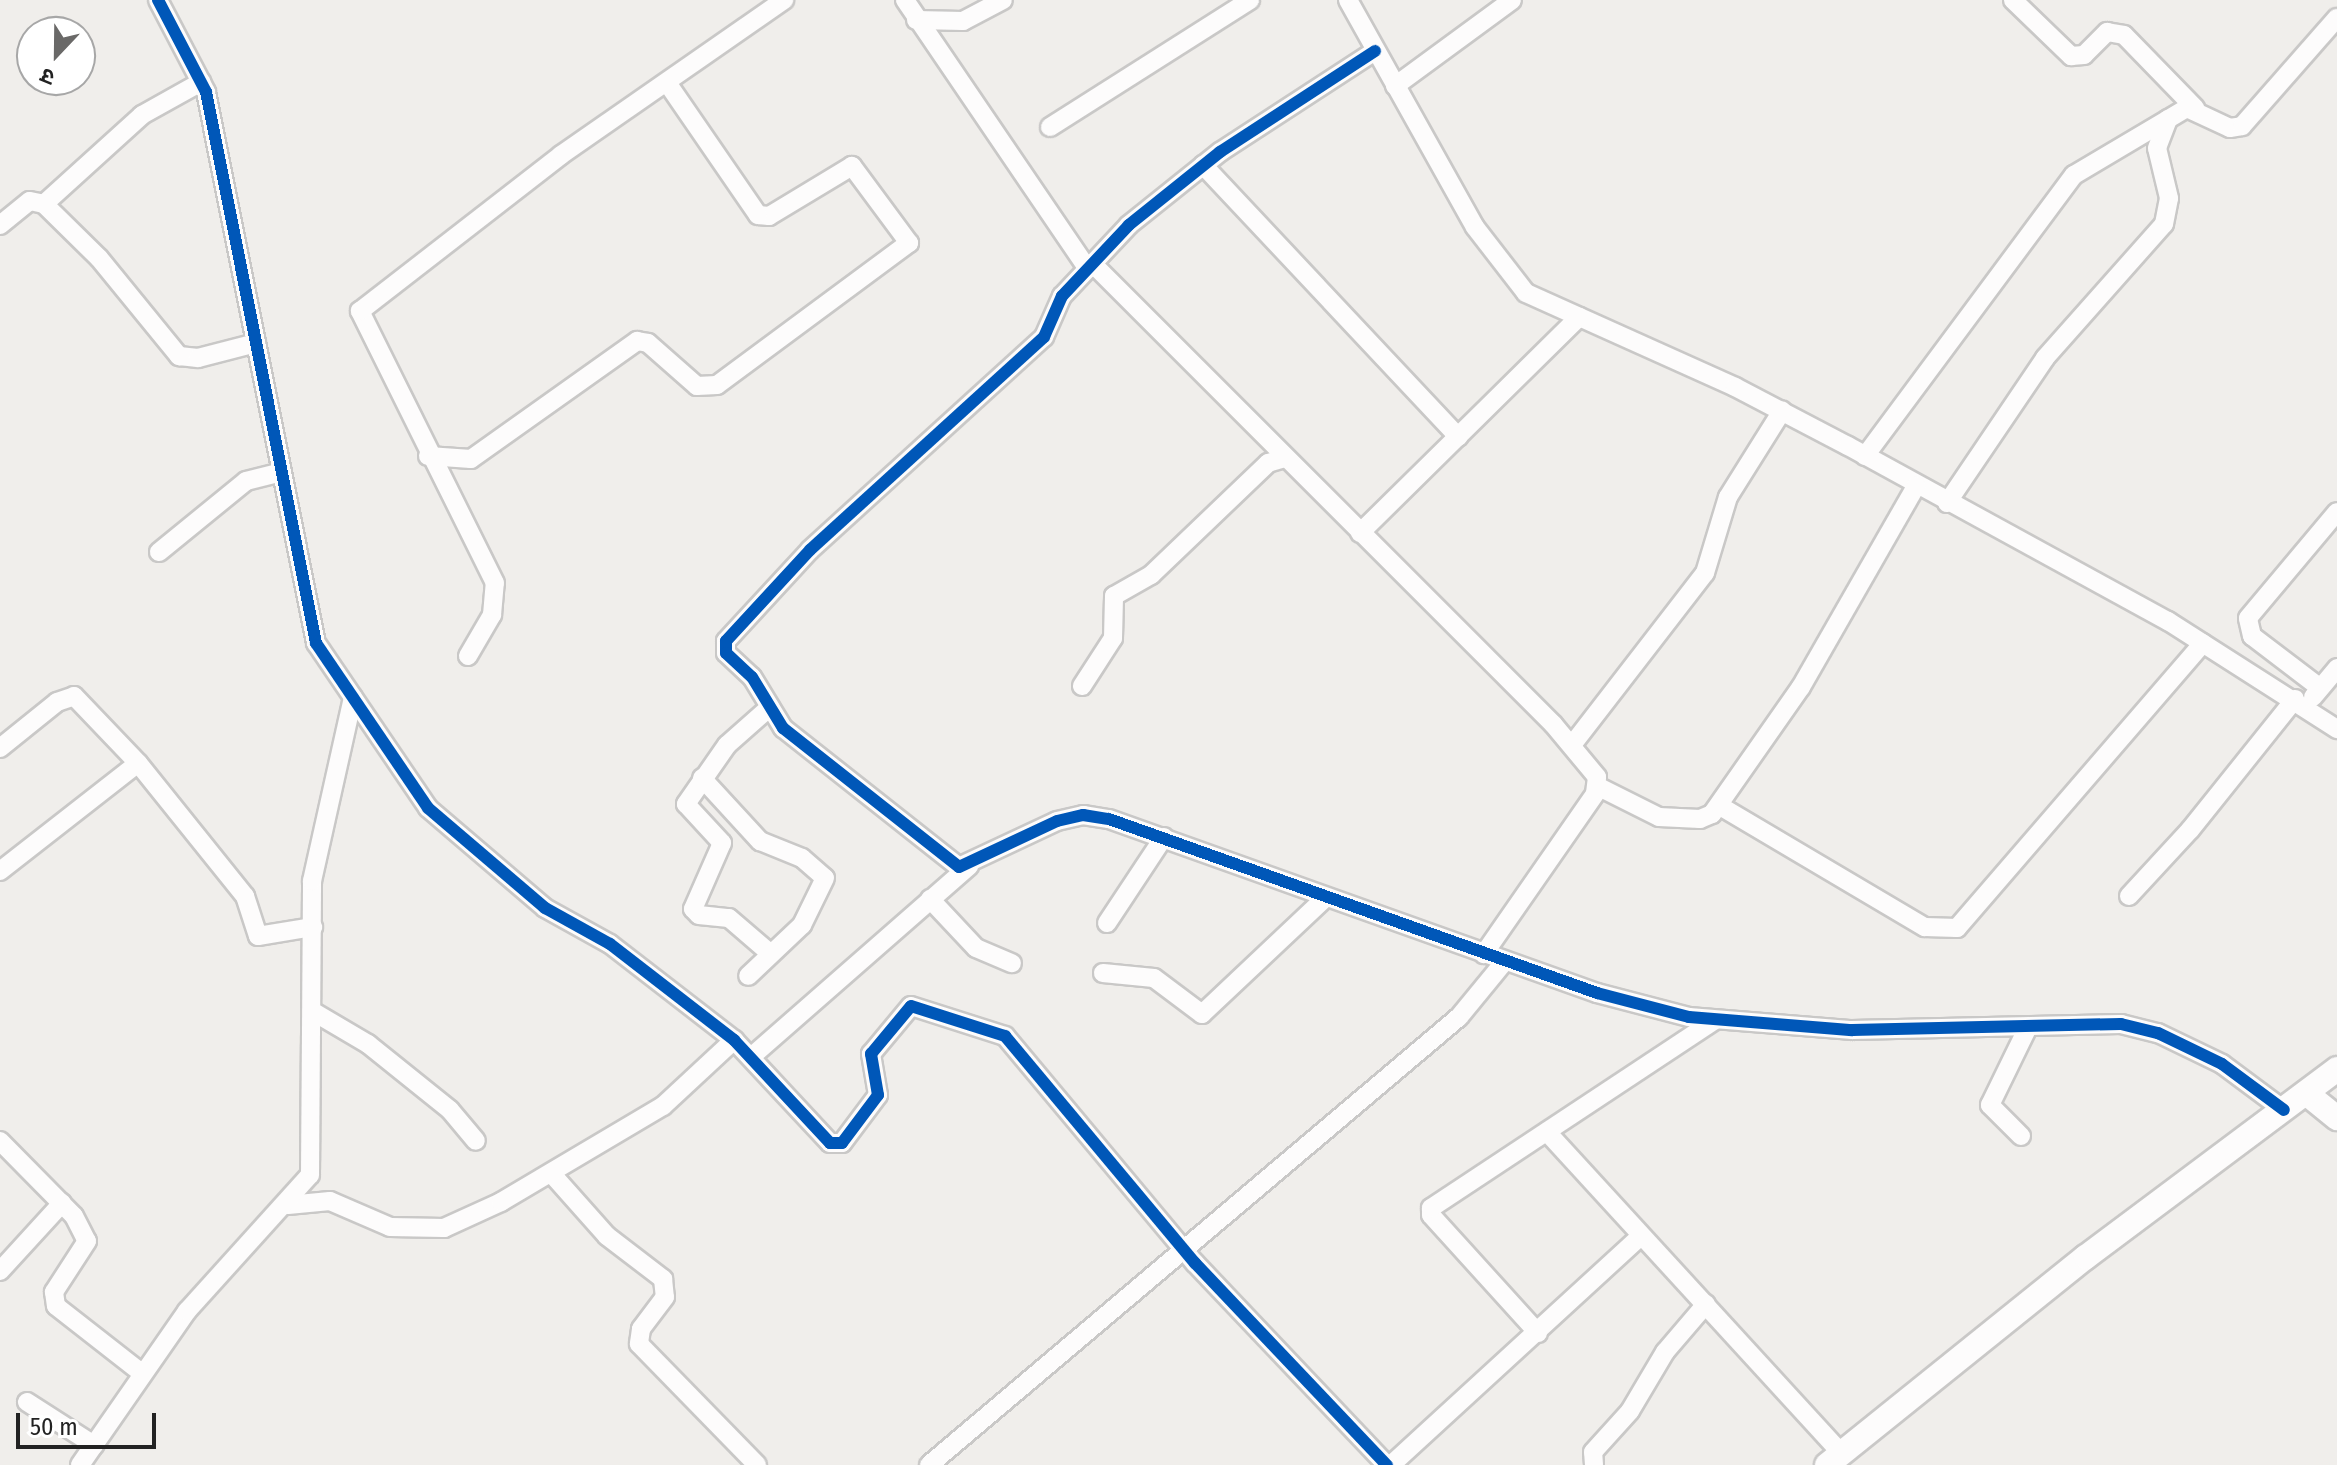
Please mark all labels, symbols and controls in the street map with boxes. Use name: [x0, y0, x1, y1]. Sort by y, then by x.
north arrow: [16, 16, 96, 96]
text: उ: [37, 62, 59, 92]
scale bar: [20, 1397, 160, 1447]
text: 50 m: [30, 1413, 78, 1441]

